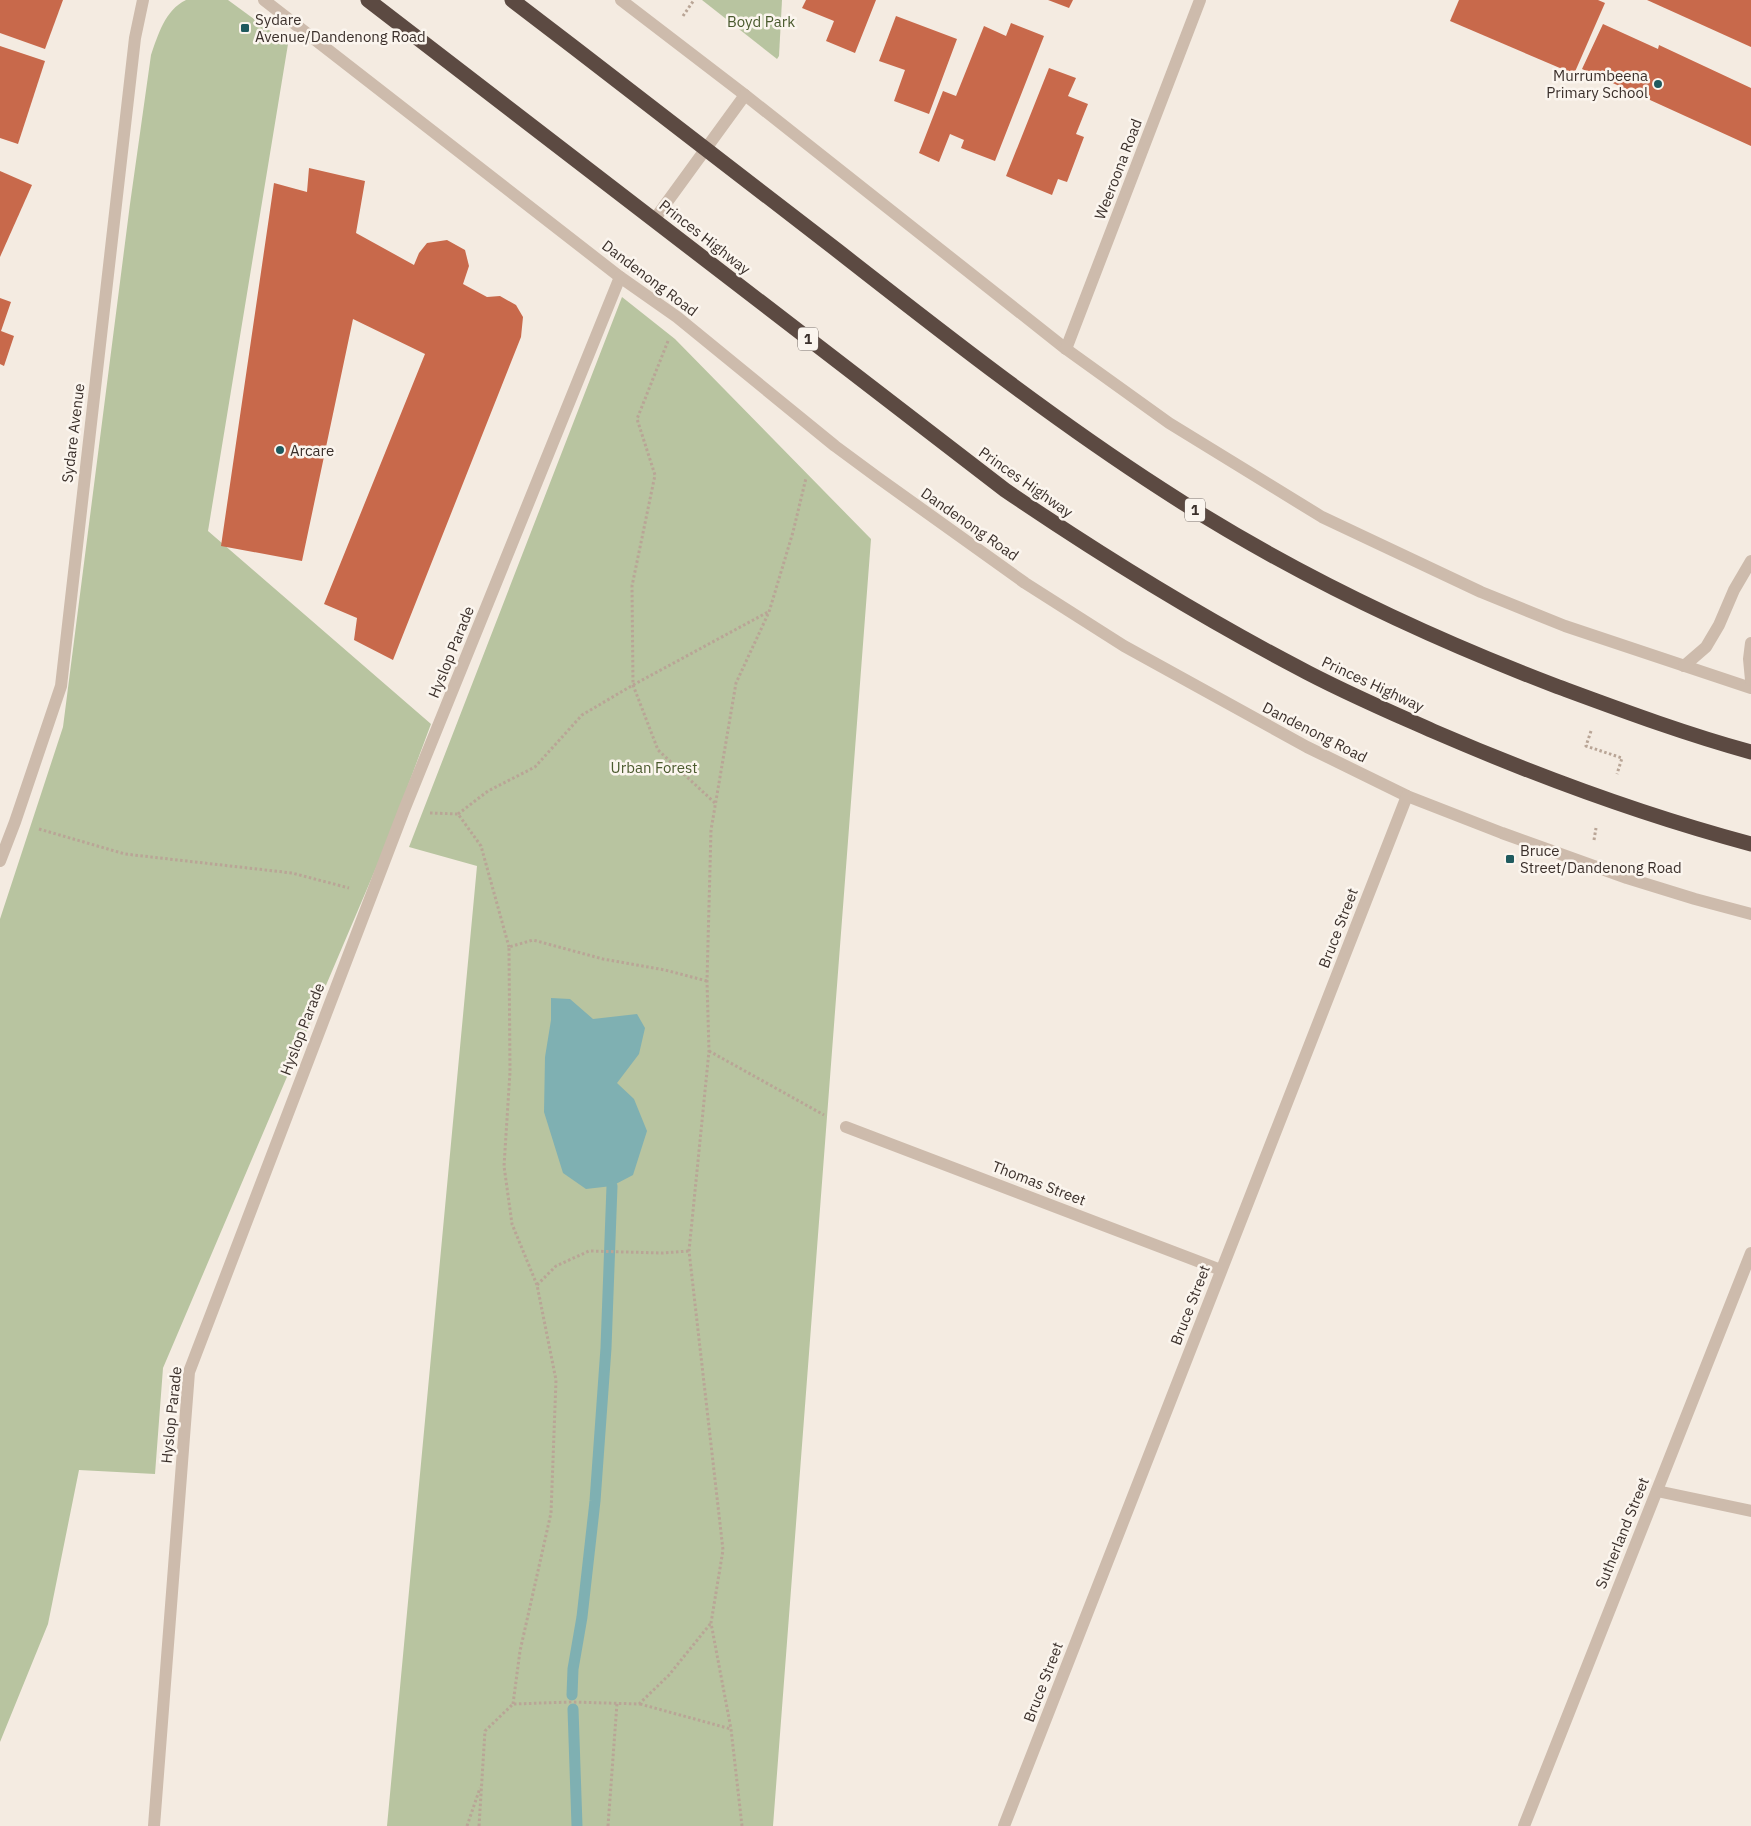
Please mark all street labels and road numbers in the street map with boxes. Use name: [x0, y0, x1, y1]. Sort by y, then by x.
street label: Weeroona Road: [1090, 116, 1146, 222]
street label: Princes Highway: [656, 195, 755, 279]
street label: Dandenong Road: [598, 236, 702, 320]
road number: 1: [798, 328, 818, 350]
street label: Sydare Avenue: [57, 382, 89, 484]
street label: Princes Highway: [975, 442, 1077, 522]
street label: Dandenong Road: [917, 483, 1023, 565]
road number: 1: [1185, 498, 1205, 522]
street label: Hyslop Parade: [424, 603, 478, 701]
street label: Princes Highway: [1319, 652, 1428, 716]
street label: Dandenong Road: [1259, 697, 1371, 767]
street label: Bruce Street: [1314, 885, 1362, 971]
street label: Hyslop Parade: [276, 980, 328, 1078]
street label: Thomas Street: [990, 1156, 1088, 1210]
street label: Bruce Street: [1166, 1262, 1214, 1348]
street label: Hyslop Parade: [156, 1366, 186, 1464]
street label: Sutherland Street: [1591, 1474, 1653, 1592]
street label: Bruce Street: [1019, 1639, 1067, 1725]

